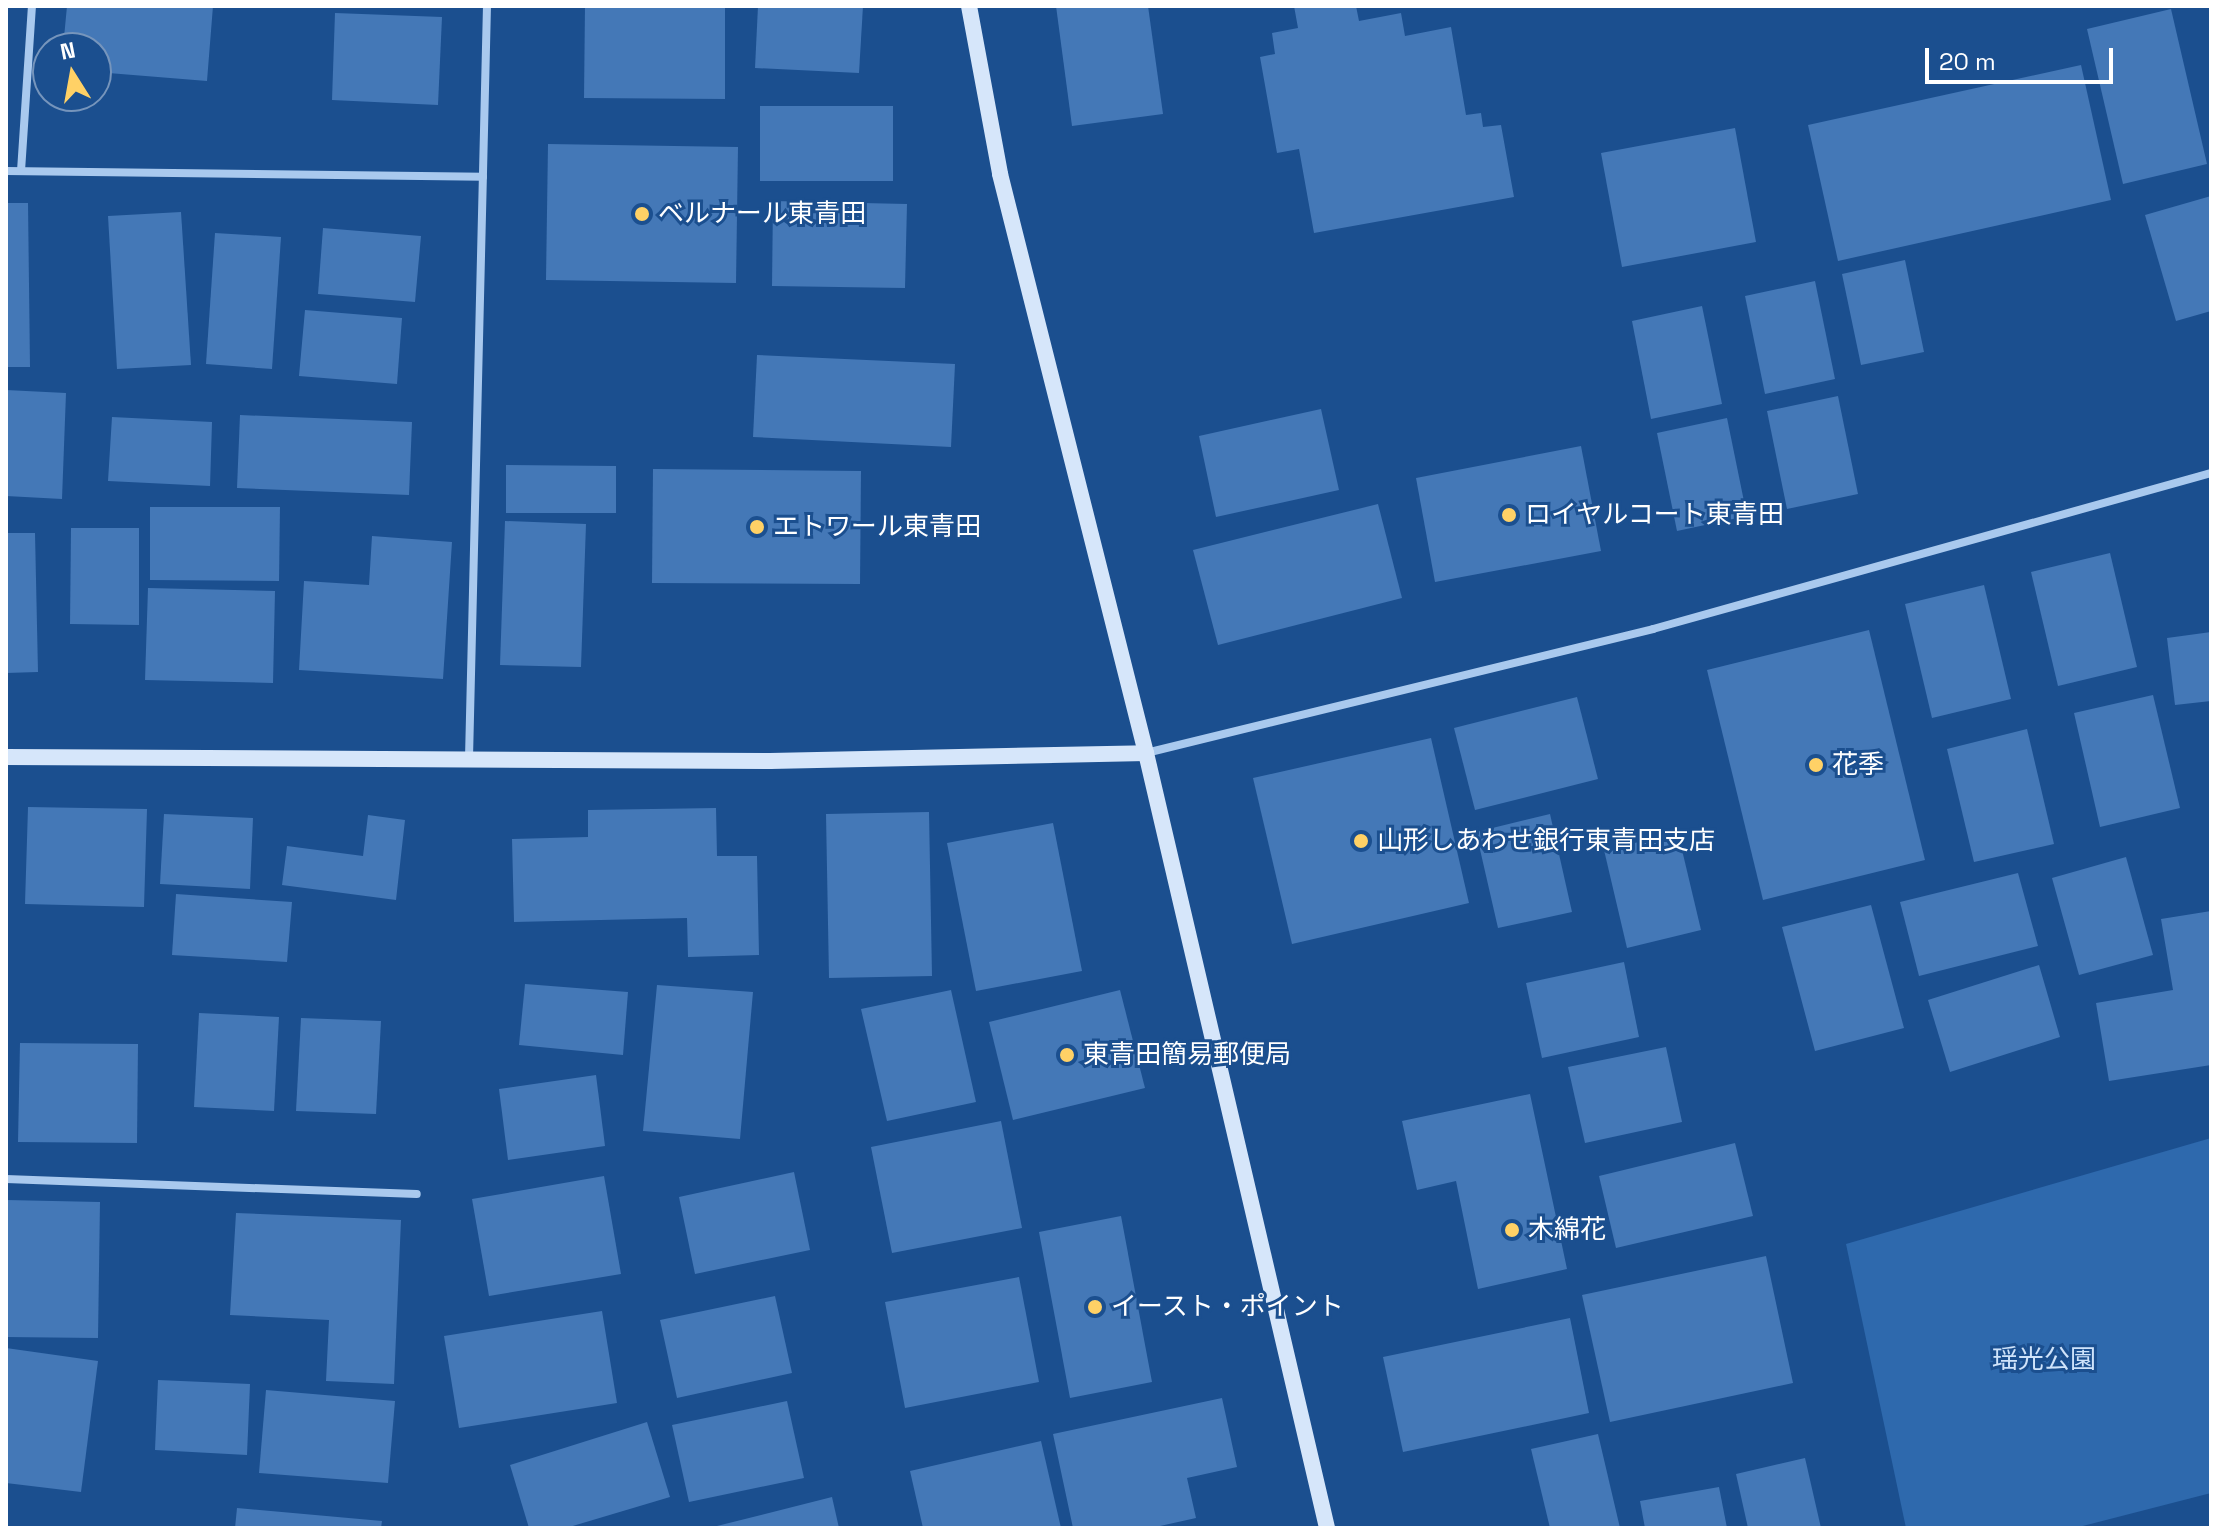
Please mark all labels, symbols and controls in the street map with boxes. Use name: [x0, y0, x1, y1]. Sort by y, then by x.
north arrow: [32, 32, 112, 112]
scale bar: [1929, 32, 2117, 82]
text: N: [58, 35, 78, 66]
text: 20 m: [1939, 46, 1996, 77]
place label: ベルナール東青田: [658, 198, 866, 230]
marker: ベルナール東青田: [633, 205, 651, 223]
place label: ロイヤルコート東青田: [1525, 499, 1785, 531]
marker: ロイヤルコート東青田: [1500, 506, 1518, 524]
place label: エトワール東青田: [773, 511, 981, 543]
marker: エトワール東青田: [748, 518, 766, 536]
place label: 花季: [1832, 749, 1884, 781]
marker: 花季: [1807, 756, 1825, 774]
place label: 山形しあわせ銀行東青田支店: [1377, 825, 1715, 857]
marker: 山形しあわせ銀行東青田支店: [1352, 832, 1370, 850]
place label: 東青田簡易郵便局: [1083, 1039, 1291, 1071]
marker: 東青田簡易郵便局: [1058, 1046, 1076, 1064]
place label: 木綿花: [1528, 1214, 1606, 1246]
marker: 木綿花: [1503, 1221, 1521, 1239]
place label: イースト・ポイント: [1111, 1291, 1345, 1323]
marker: イースト・ポイント: [1086, 1298, 1104, 1316]
park label: 瑶光公園: [1992, 1344, 2096, 1376]

